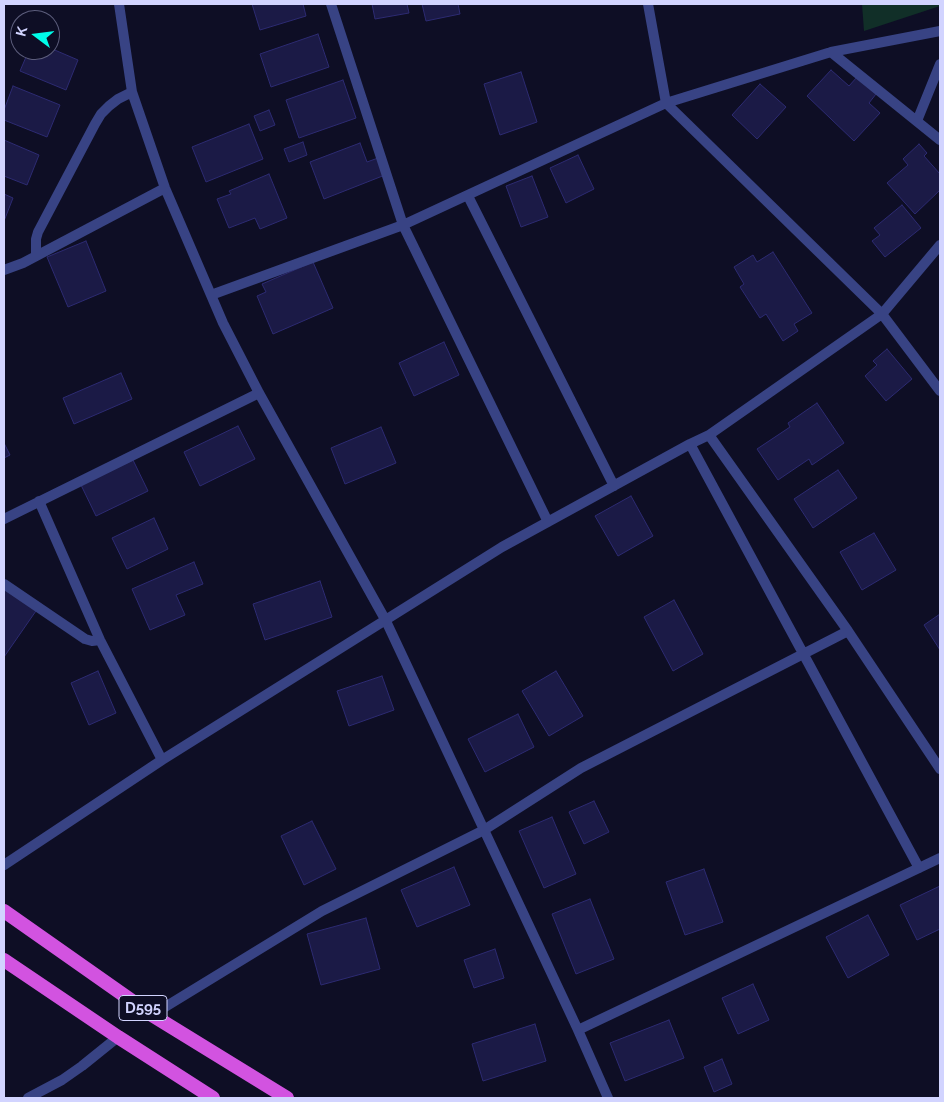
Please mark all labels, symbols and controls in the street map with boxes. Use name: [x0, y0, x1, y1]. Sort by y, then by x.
north arrow: [10, 10, 60, 60]
text: K: [13, 25, 30, 38]
road number: D595: [119, 996, 167, 1020]

